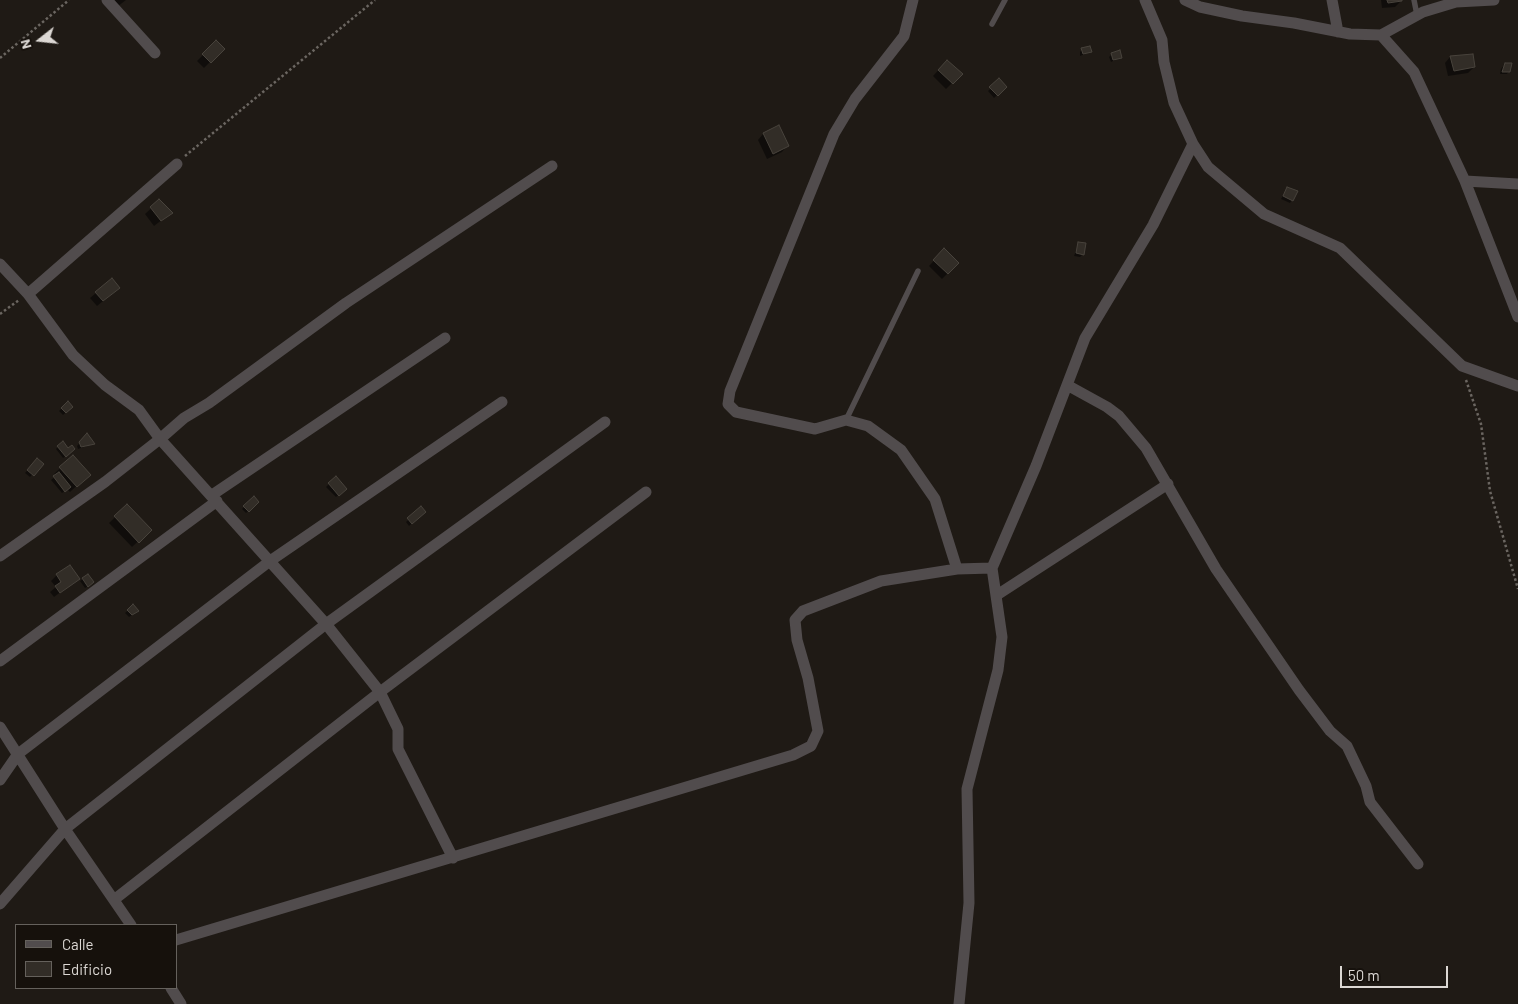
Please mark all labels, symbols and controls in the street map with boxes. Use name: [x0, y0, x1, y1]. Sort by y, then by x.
north arrow: [15, 15, 65, 65]
text: N: [16, 37, 35, 51]
legend: [15, 924, 178, 989]
text: Calle: [62, 935, 94, 953]
scale bar: [1343, 956, 1450, 988]
text: Edificio: [62, 960, 112, 978]
text: 50 m: [1348, 966, 1380, 984]

